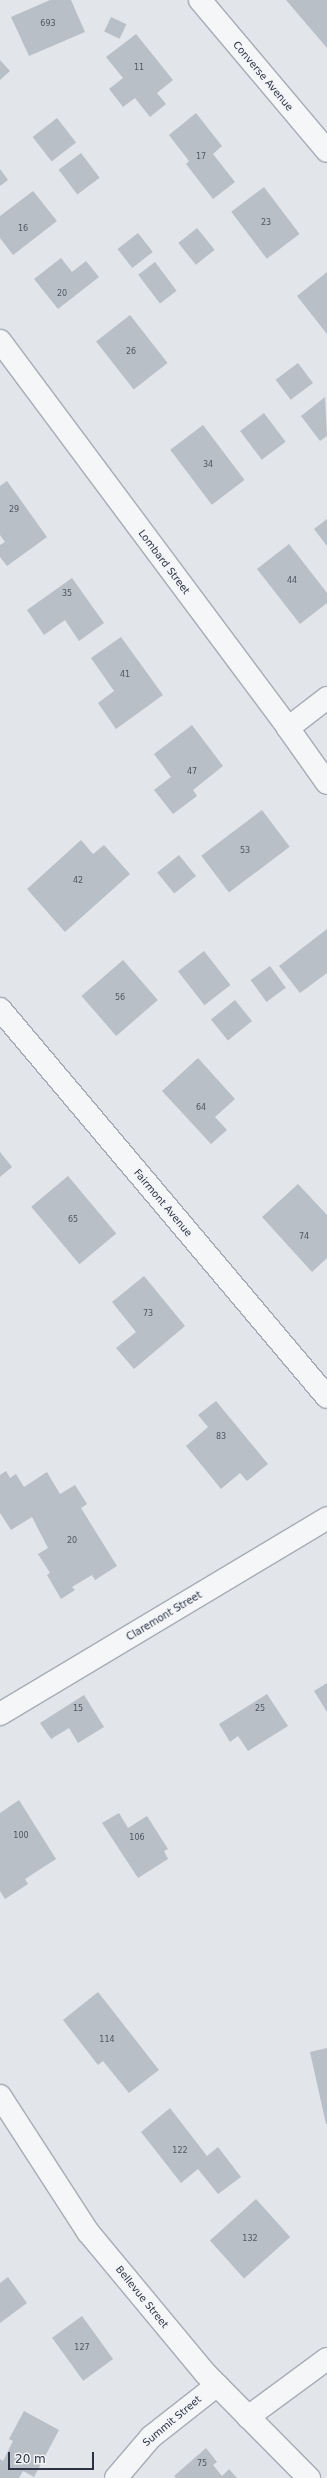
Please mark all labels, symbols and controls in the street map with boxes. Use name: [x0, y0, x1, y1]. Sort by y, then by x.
house number: 693: [40, 19, 56, 29]
street label: Converse Avenue: [230, 39, 296, 113]
house number: 11: [134, 63, 144, 73]
house number: 17: [196, 152, 206, 162]
house number: 23: [261, 218, 271, 228]
house number: 16: [18, 224, 28, 234]
house number: 20: [57, 289, 67, 299]
house number: 26: [126, 347, 136, 357]
house number: 34: [203, 460, 213, 470]
house number: 29: [9, 505, 19, 515]
street label: Lombard Street: [136, 527, 192, 597]
house number: 44: [287, 576, 297, 586]
house number: 35: [62, 589, 72, 599]
house number: 41: [120, 670, 130, 680]
house number: 47: [187, 767, 197, 777]
house number: 53: [240, 846, 250, 856]
house number: 42: [73, 876, 83, 886]
house number: 56: [115, 993, 125, 1003]
house number: 64: [196, 1103, 206, 1113]
street label: Fairmont Avenue: [131, 1167, 195, 1239]
house number: 65: [68, 1215, 78, 1225]
house number: 74: [299, 1232, 309, 1242]
house number: 73: [143, 1309, 153, 1319]
house number: 83: [216, 1432, 226, 1442]
house number: 20: [67, 1536, 77, 1546]
street label: Claremont Street: [124, 1589, 204, 1643]
house number: 15: [73, 1704, 83, 1714]
house number: 25: [255, 1704, 265, 1714]
house number: 100: [13, 1831, 29, 1841]
house number: 106: [129, 1833, 145, 1843]
house number: 114: [99, 2035, 115, 2045]
house number: 122: [172, 2146, 188, 2156]
house number: 132: [242, 2234, 258, 2244]
street label: Bellevue Street: [113, 2263, 171, 2331]
house number: 127: [74, 2343, 90, 2353]
street label: Summit Street: [140, 2393, 204, 2449]
scale bar: [10, 2444, 96, 2470]
text: 20 m: [15, 2452, 46, 2466]
house number: 75: [197, 2459, 207, 2469]

